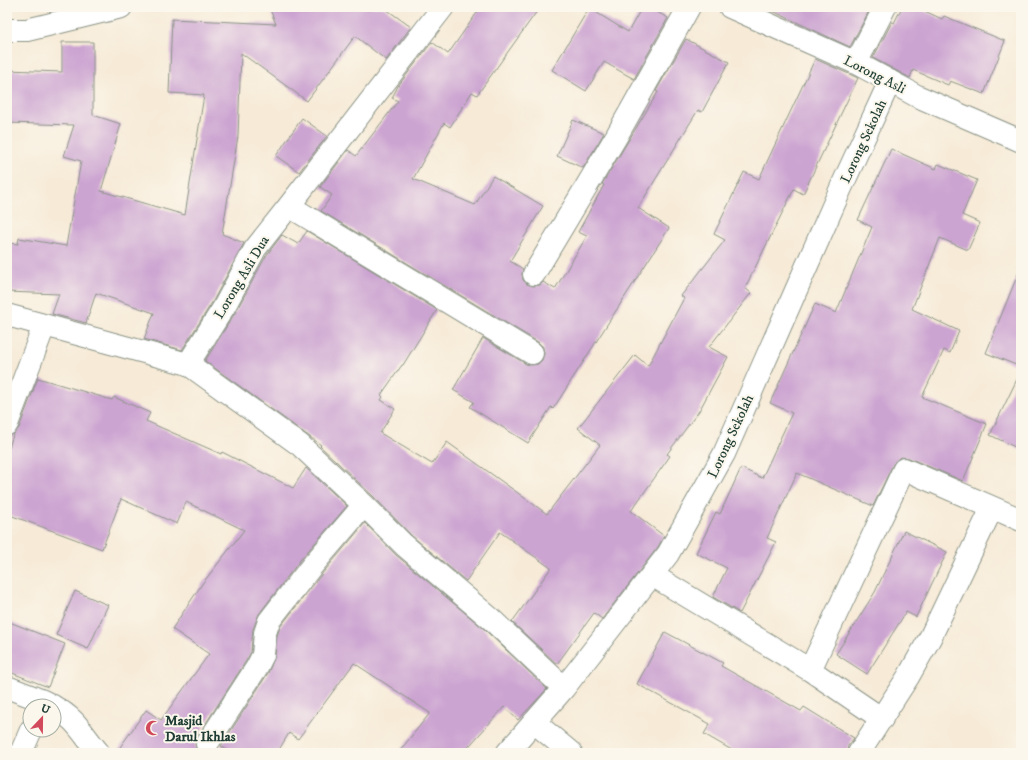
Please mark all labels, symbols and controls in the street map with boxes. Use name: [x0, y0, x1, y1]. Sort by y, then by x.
street label: Lorong Asli: [840, 52, 909, 98]
street label: Lorong Sekolah: [837, 96, 891, 186]
street label: Lorong Asli Dua: [210, 233, 274, 322]
street label: Lorong Sekolah: [704, 391, 758, 481]
north arrow: [22, 698, 62, 738]
text: U: [39, 702, 52, 718]
place label: Masjid Darul Ikhlas: [165, 712, 236, 746]
mosque icon: Masjid Darul Ikhlas: [144, 719, 162, 737]

